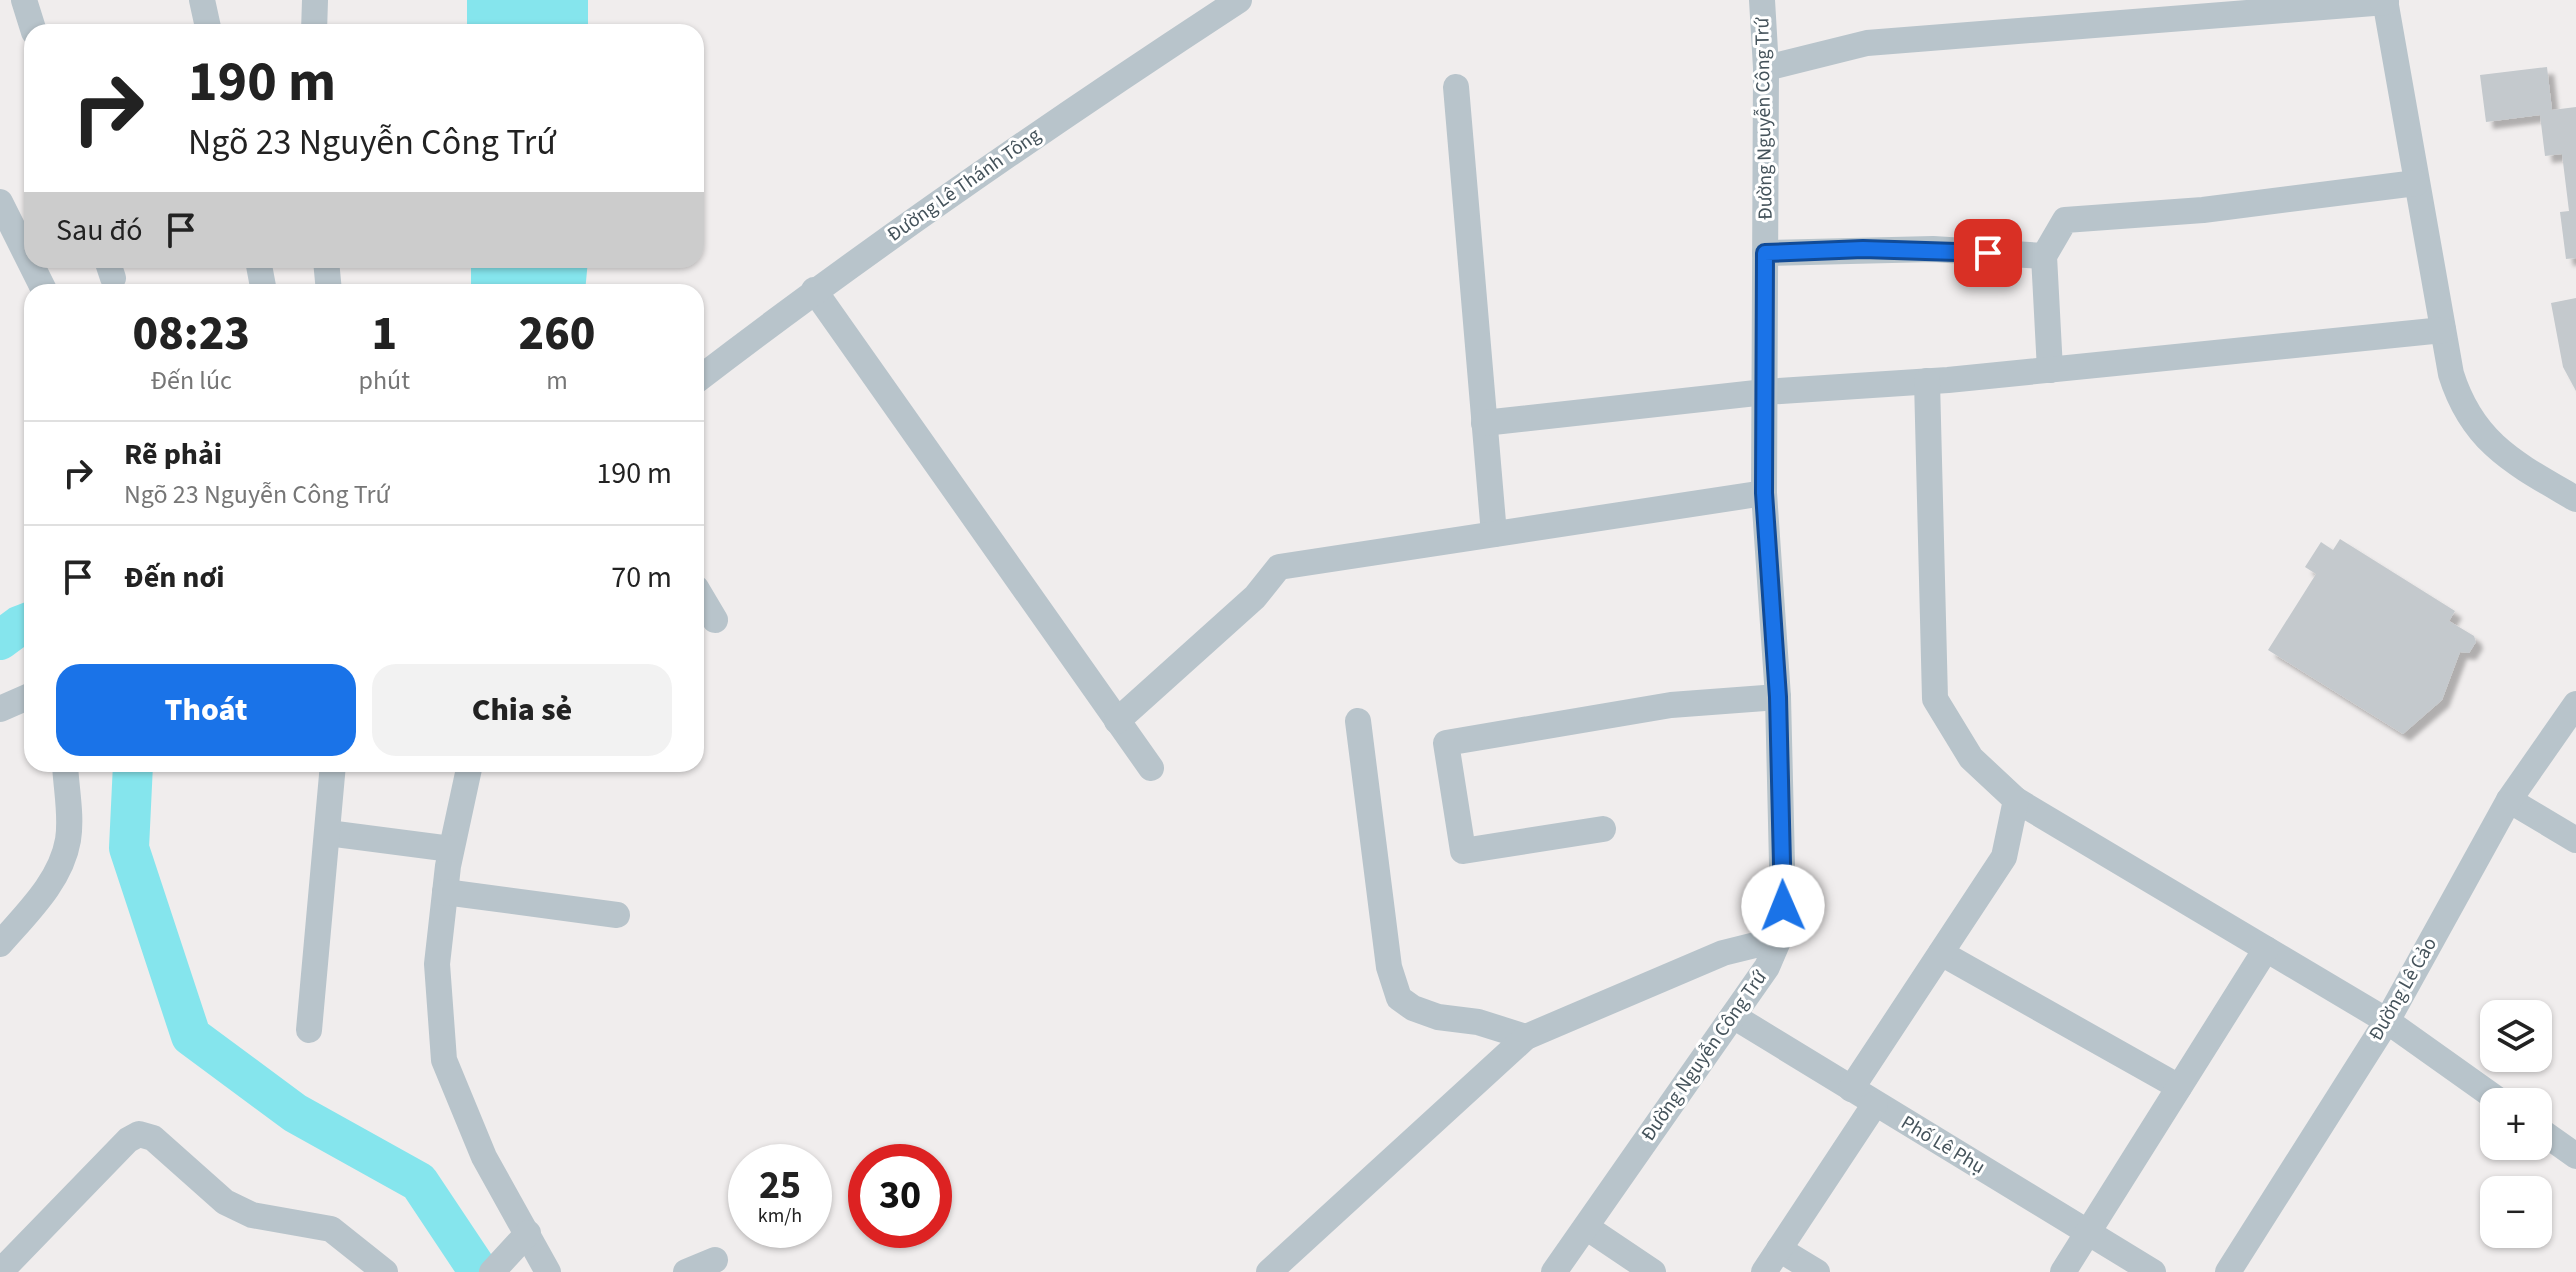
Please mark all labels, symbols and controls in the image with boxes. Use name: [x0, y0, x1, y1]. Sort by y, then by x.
street label: Đường Nguyễn Công Trứ: [1748, 16, 1780, 220]
text: 190 m: [188, 43, 336, 122]
icon: right: [56, 56, 160, 160]
text: Ngõ 23 Nguyễn Công Trứ: [188, 117, 556, 168]
street label: Đường Lê Thánh Tông: [882, 121, 1046, 249]
icon: arrive: [159, 208, 203, 252]
text: Sau đó: [56, 209, 143, 252]
pin: [1954, 219, 2022, 287]
icon: arrive: [1966, 231, 2010, 275]
text: 08:23: [133, 300, 250, 368]
text: 1: [371, 300, 397, 368]
text: 260: [519, 300, 595, 368]
text: Đến lúc: [151, 362, 232, 399]
text: phút: [358, 362, 410, 399]
text: m: [546, 362, 568, 399]
text: Rẽ phải: [124, 433, 222, 476]
icon: right: [56, 451, 100, 495]
text: 190 m: [596, 452, 672, 495]
text: Ngõ 23 Nguyễn Công Trứ: [124, 476, 390, 513]
icon: arrive: [56, 555, 100, 599]
text: Đến nơi: [124, 556, 224, 599]
text: 70 m: [611, 556, 672, 599]
button: Thoát: [56, 664, 356, 756]
button: Chia sẻ: [372, 664, 672, 756]
position arrow: [1741, 864, 1825, 948]
street label: Đường Lê Cảo: [2362, 932, 2444, 1046]
street label: Đường Nguyễn Công Trứ: [1634, 964, 1774, 1147]
map controls: [2480, 1000, 2552, 1248]
button: layers: [2480, 1000, 2552, 1072]
button: +: [2480, 1088, 2552, 1160]
street label: Phố Lê Phụ: [1896, 1109, 1990, 1181]
speed limit sign: 30: [848, 1144, 952, 1248]
text: 25: [759, 1157, 801, 1214]
button: −: [2480, 1176, 2552, 1248]
text: km/h: [758, 1202, 802, 1230]

